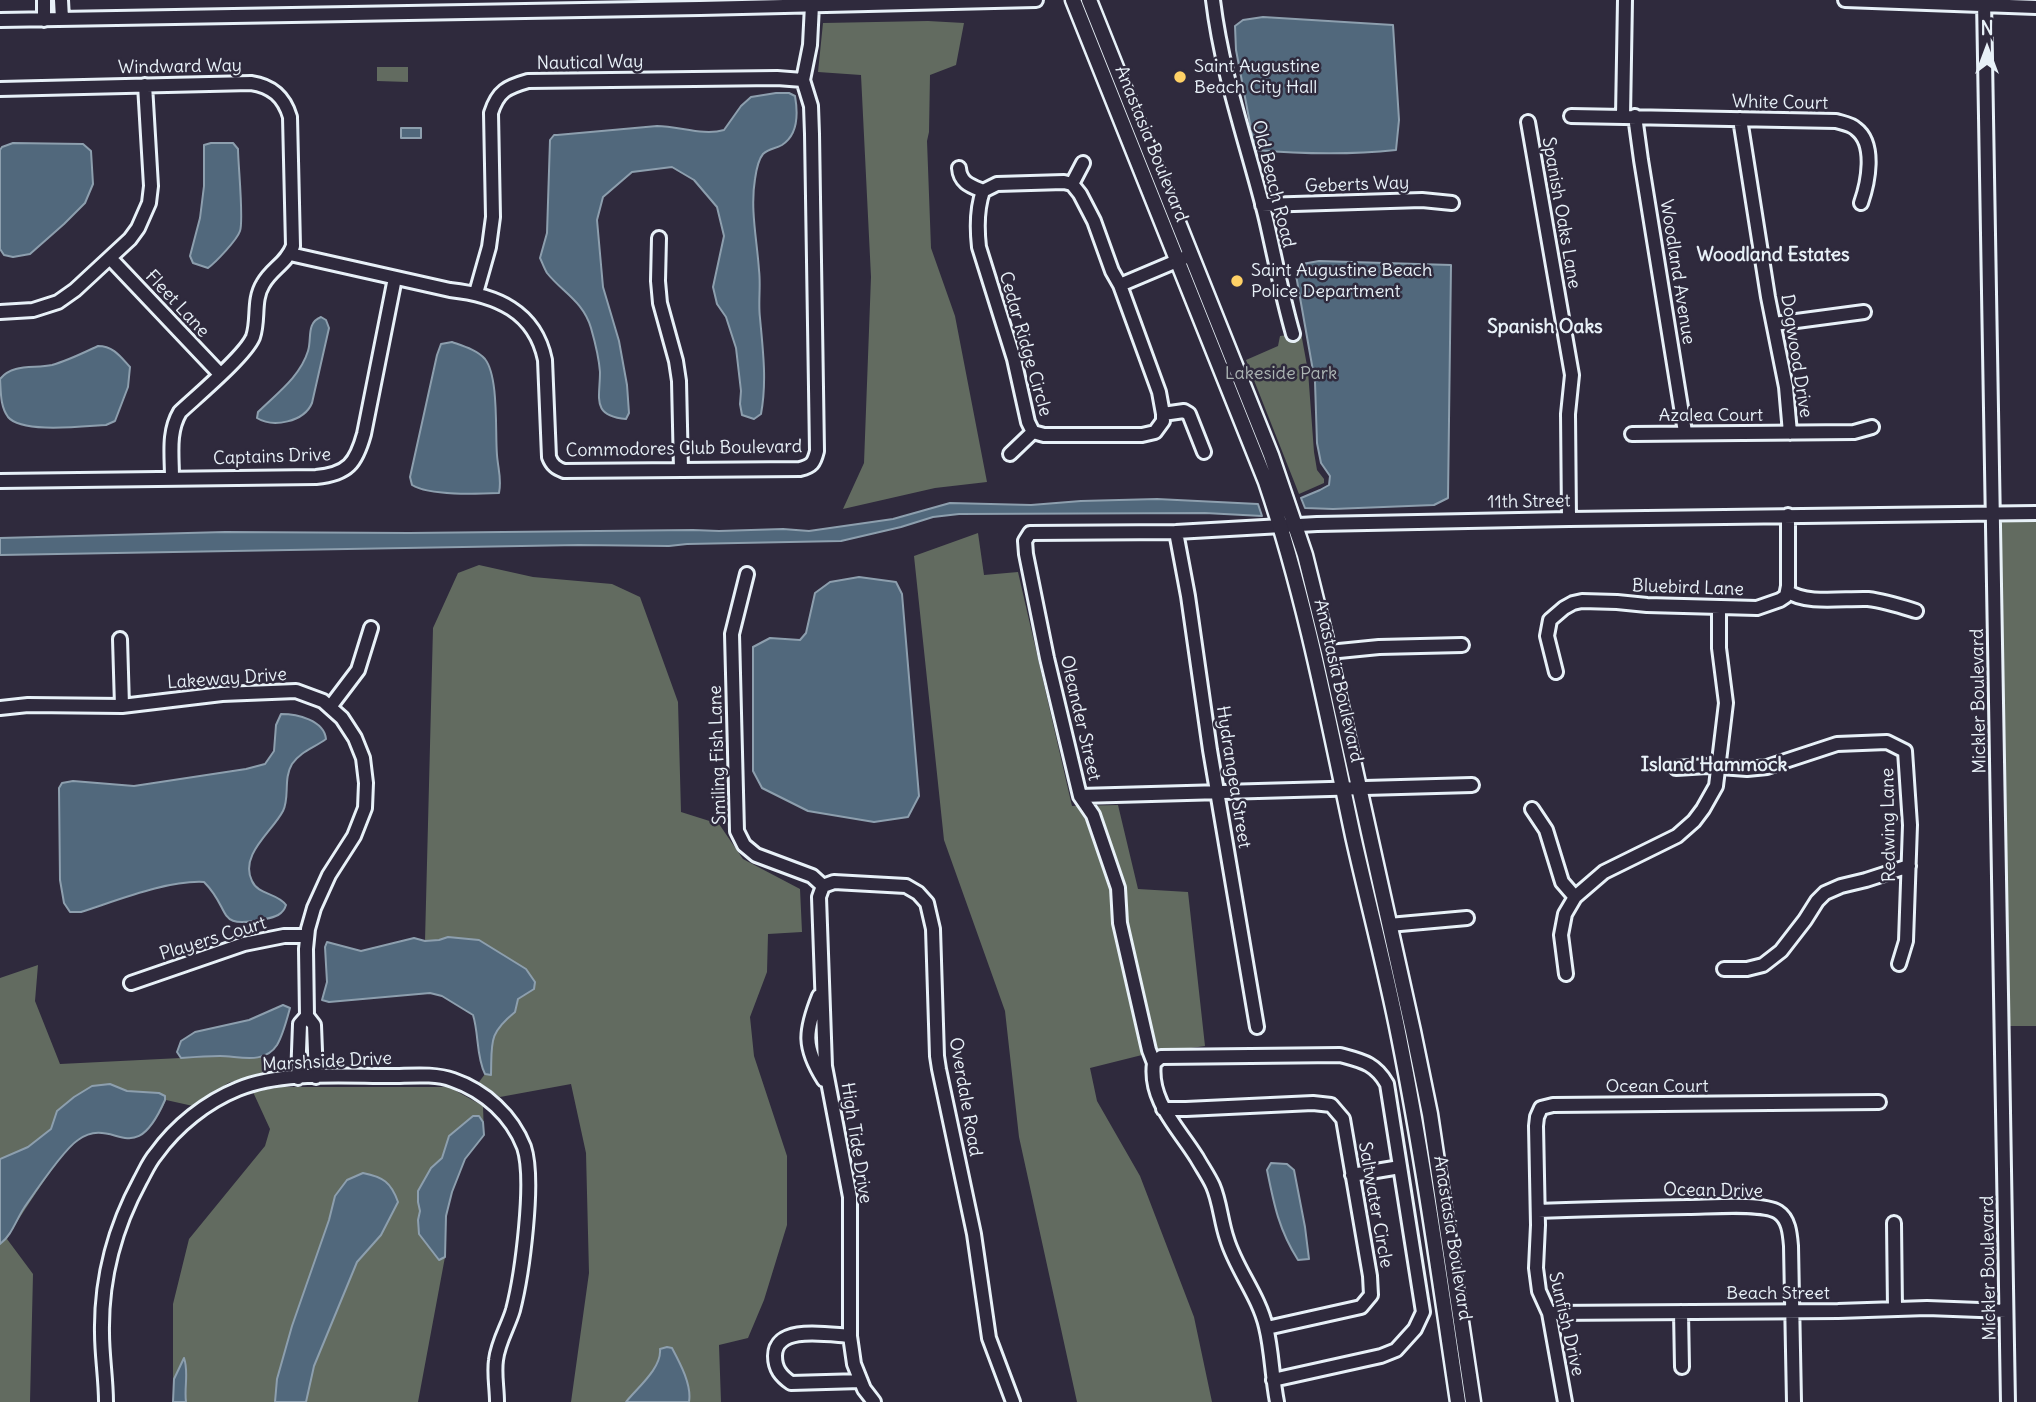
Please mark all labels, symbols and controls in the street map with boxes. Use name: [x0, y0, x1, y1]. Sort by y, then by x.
north arrow: [1952, 14, 2022, 84]
text: N: [1980, 16, 1994, 40]
street label: Nautical Way: [536, 51, 644, 75]
street label: Windward Way: [118, 55, 242, 79]
place label: Saint Augustine Beach City Hall: [1194, 56, 1320, 98]
street label: Anastasia Boulevard: [1110, 63, 1192, 225]
marker: Saint Augustine Beach City Hall: [1172, 69, 1188, 85]
street label: White Court: [1732, 91, 1828, 115]
street label: Old Beach Road: [1247, 118, 1299, 250]
street label: Spanish Oaks Lane: [1537, 135, 1585, 291]
street label: Geberts Way: [1304, 172, 1410, 198]
street label: Woodland Avenue: [1655, 198, 1699, 346]
district label: Woodland Estates: [1696, 245, 1850, 267]
place label: Saint Augustine Beach Police Department: [1251, 260, 1432, 302]
street label: Fleet Lane: [140, 266, 214, 342]
street label: Cedar Ridge Circle: [994, 269, 1056, 419]
marker: Saint Augustine Beach Police Department: [1229, 273, 1245, 289]
street label: Dogwood Drive: [1776, 293, 1816, 419]
district label: Spanish Oaks: [1487, 317, 1603, 339]
park label: Lakeside Park: [1225, 363, 1337, 385]
street label: Azalea Court: [1659, 405, 1763, 427]
street label: Commodores Club Boulevard: [566, 436, 802, 462]
street label: Captains Drive: [213, 444, 331, 470]
street label: 11th Street: [1487, 490, 1571, 514]
street label: Bluebird Lane: [1632, 575, 1744, 601]
street label: Anastasia Boulevard: [1309, 598, 1367, 764]
street label: Mickler Boulevard: [1967, 628, 1991, 774]
street label: Oleander Street: [1055, 653, 1105, 783]
street label: Lakeway Drive: [166, 664, 288, 694]
street label: Smiling Fish Lane: [705, 685, 731, 825]
street label: Hydrangea Street: [1211, 704, 1255, 850]
district label: Island Hammock: [1641, 755, 1787, 777]
street label: Redwing Lane: [1877, 768, 1901, 882]
street label: Players Court: [157, 913, 269, 965]
street label: Overdale Road: [944, 1036, 986, 1158]
street label: Marshside Drive: [262, 1048, 392, 1076]
street label: Ocean Court: [1605, 1076, 1709, 1098]
street label: High Tide Drive: [836, 1081, 876, 1205]
street label: Saltwater Circle: [1353, 1140, 1397, 1270]
street label: Anastasia Boulevard: [1428, 1154, 1476, 1322]
street label: Ocean Drive: [1663, 1179, 1763, 1203]
street label: Mickler Boulevard: [1977, 1195, 2001, 1341]
street label: Sunfish Drive: [1544, 1270, 1588, 1378]
street label: Beach Street: [1726, 1283, 1830, 1305]

